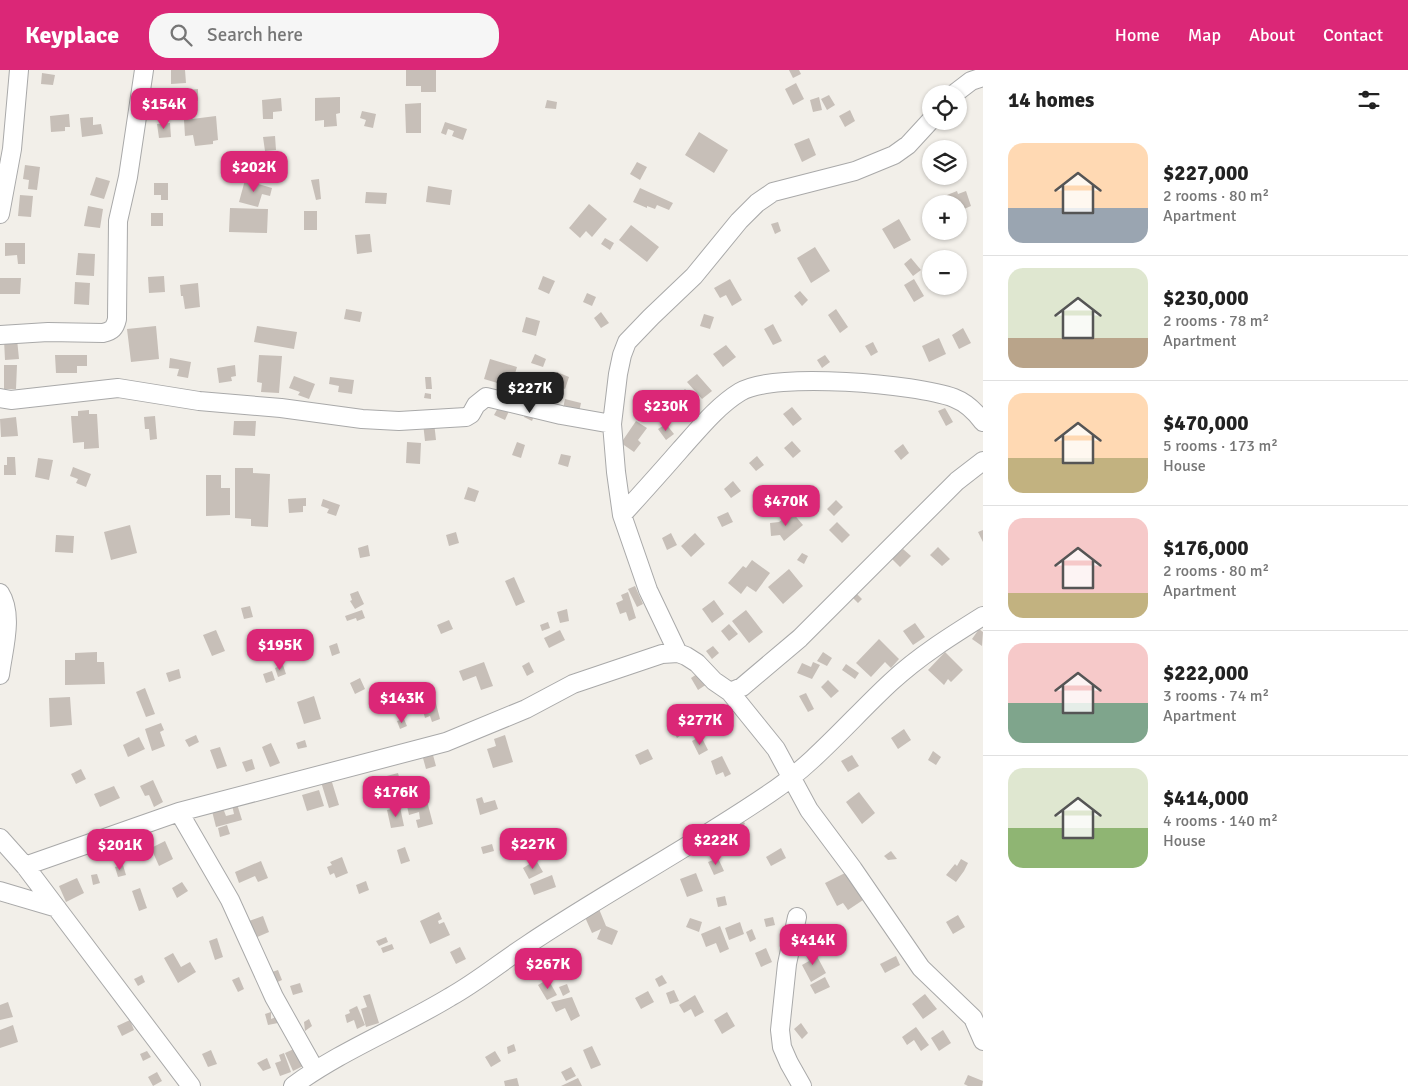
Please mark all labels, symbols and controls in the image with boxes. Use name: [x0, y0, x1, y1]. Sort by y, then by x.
search box: [149, 13, 499, 58]
text: Keyplace: [25, 20, 119, 50]
icon: search: [167, 21, 195, 49]
text: Search here: [207, 23, 303, 47]
text: Home: [1115, 24, 1160, 46]
text: Map: [1188, 24, 1221, 46]
text: About: [1249, 24, 1295, 46]
text: Contact: [1323, 24, 1383, 46]
map controls: [922, 85, 967, 295]
button: locate: [922, 85, 967, 130]
icon: filters: [1355, 86, 1383, 114]
text: 14 homes: [1008, 87, 1094, 113]
pin: $154K: [129, 88, 199, 130]
text: $154K: [142, 94, 186, 114]
button: layers: [922, 140, 967, 185]
pin: $202K: [219, 150, 289, 193]
text: $202K: [232, 157, 276, 177]
text: $227,000: [1163, 160, 1249, 186]
icon: home: [1048, 163, 1108, 223]
text: 2 rooms · 80 m²: [1163, 186, 1269, 206]
button: +: [922, 195, 967, 240]
text: Apartment: [1163, 206, 1236, 226]
button: −: [922, 250, 967, 295]
text: $230,000: [1163, 285, 1249, 311]
icon: home: [1048, 288, 1108, 348]
text: 2 rooms · 78 m²: [1163, 311, 1269, 331]
text: Apartment: [1163, 331, 1236, 351]
pin: $227K: [495, 372, 565, 414]
text: $227K: [508, 378, 552, 398]
pin: $230K: [631, 390, 701, 432]
text: $230K: [644, 396, 688, 416]
text: $470,000: [1163, 410, 1249, 436]
icon: home: [1048, 413, 1108, 473]
text: 5 rooms · 173 m²: [1163, 436, 1278, 456]
text: House: [1163, 456, 1206, 476]
pin: $470K: [751, 484, 821, 527]
text: $470K: [764, 491, 808, 511]
text: $176,000: [1163, 535, 1249, 561]
icon: home: [1048, 538, 1108, 598]
text: 2 rooms · 80 m²: [1163, 561, 1269, 581]
text: Apartment: [1163, 581, 1236, 601]
pin: $195K: [245, 628, 315, 671]
text: $195K: [258, 635, 302, 655]
text: $222,000: [1163, 660, 1249, 686]
icon: home: [1048, 663, 1108, 723]
pin: $143K: [367, 682, 437, 724]
text: 3 rooms · 74 m²: [1163, 686, 1269, 706]
text: $143K: [380, 688, 424, 708]
pin: $277K: [665, 704, 735, 746]
text: Apartment: [1163, 706, 1236, 726]
text: $277K: [678, 710, 722, 730]
pin: $176K: [361, 776, 431, 818]
text: $176K: [374, 782, 418, 802]
text: $414,000: [1163, 785, 1249, 811]
icon: home: [1048, 788, 1108, 848]
text: 4 rooms · 140 m²: [1163, 811, 1278, 831]
pin: $222K: [681, 824, 751, 866]
pin: $201K: [85, 828, 155, 871]
pin: $227K: [498, 828, 568, 870]
text: $222K: [694, 830, 738, 850]
text: House: [1163, 831, 1206, 851]
text: $227K: [511, 834, 555, 854]
text: $201K: [98, 835, 142, 855]
pin: $414K: [778, 924, 848, 966]
text: $414K: [791, 930, 835, 950]
pin: $267K: [513, 948, 583, 990]
text: $267K: [526, 954, 570, 974]

